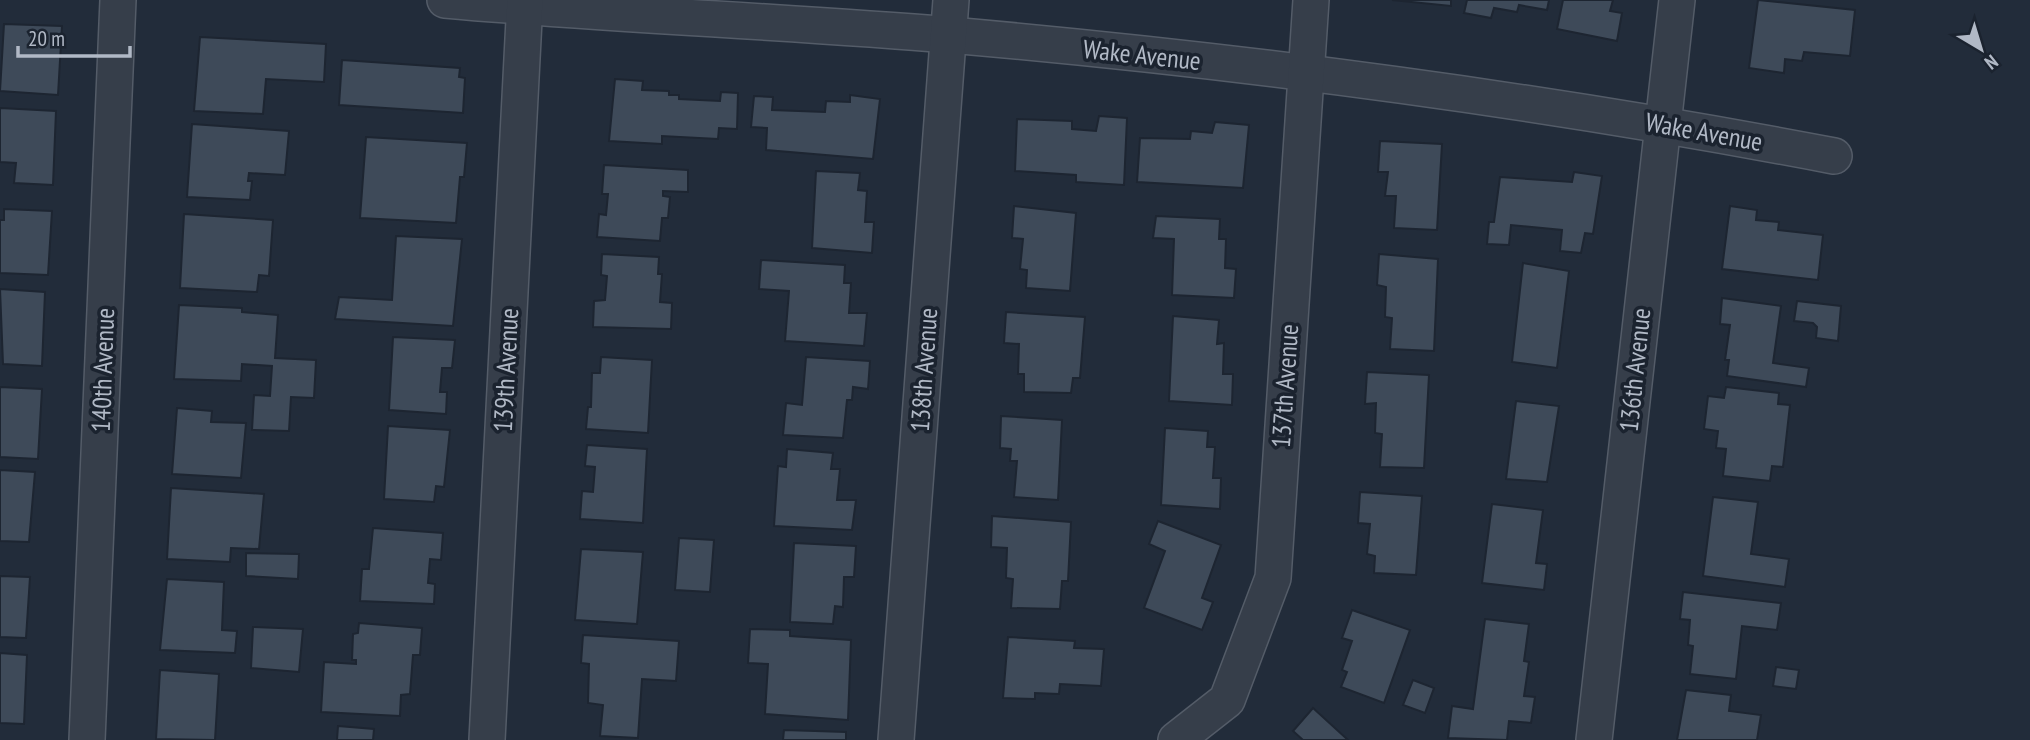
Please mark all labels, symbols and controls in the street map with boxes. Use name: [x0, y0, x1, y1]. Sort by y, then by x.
scale bar: [18, 14, 130, 58]
north arrow: [1946, 14, 2016, 84]
text: 20 m: [28, 25, 65, 52]
street label: Wake Avenue: [1082, 32, 1203, 77]
text: N: [1980, 50, 2003, 75]
street label: Wake Avenue: [1643, 105, 1765, 158]
street label: 136th Avenue: [1612, 306, 1657, 433]
street label: 140th Avenue: [84, 307, 121, 433]
street label: 139th Avenue: [486, 307, 525, 433]
street label: 138th Avenue: [903, 307, 944, 433]
street label: 137th Avenue: [1264, 323, 1305, 449]

